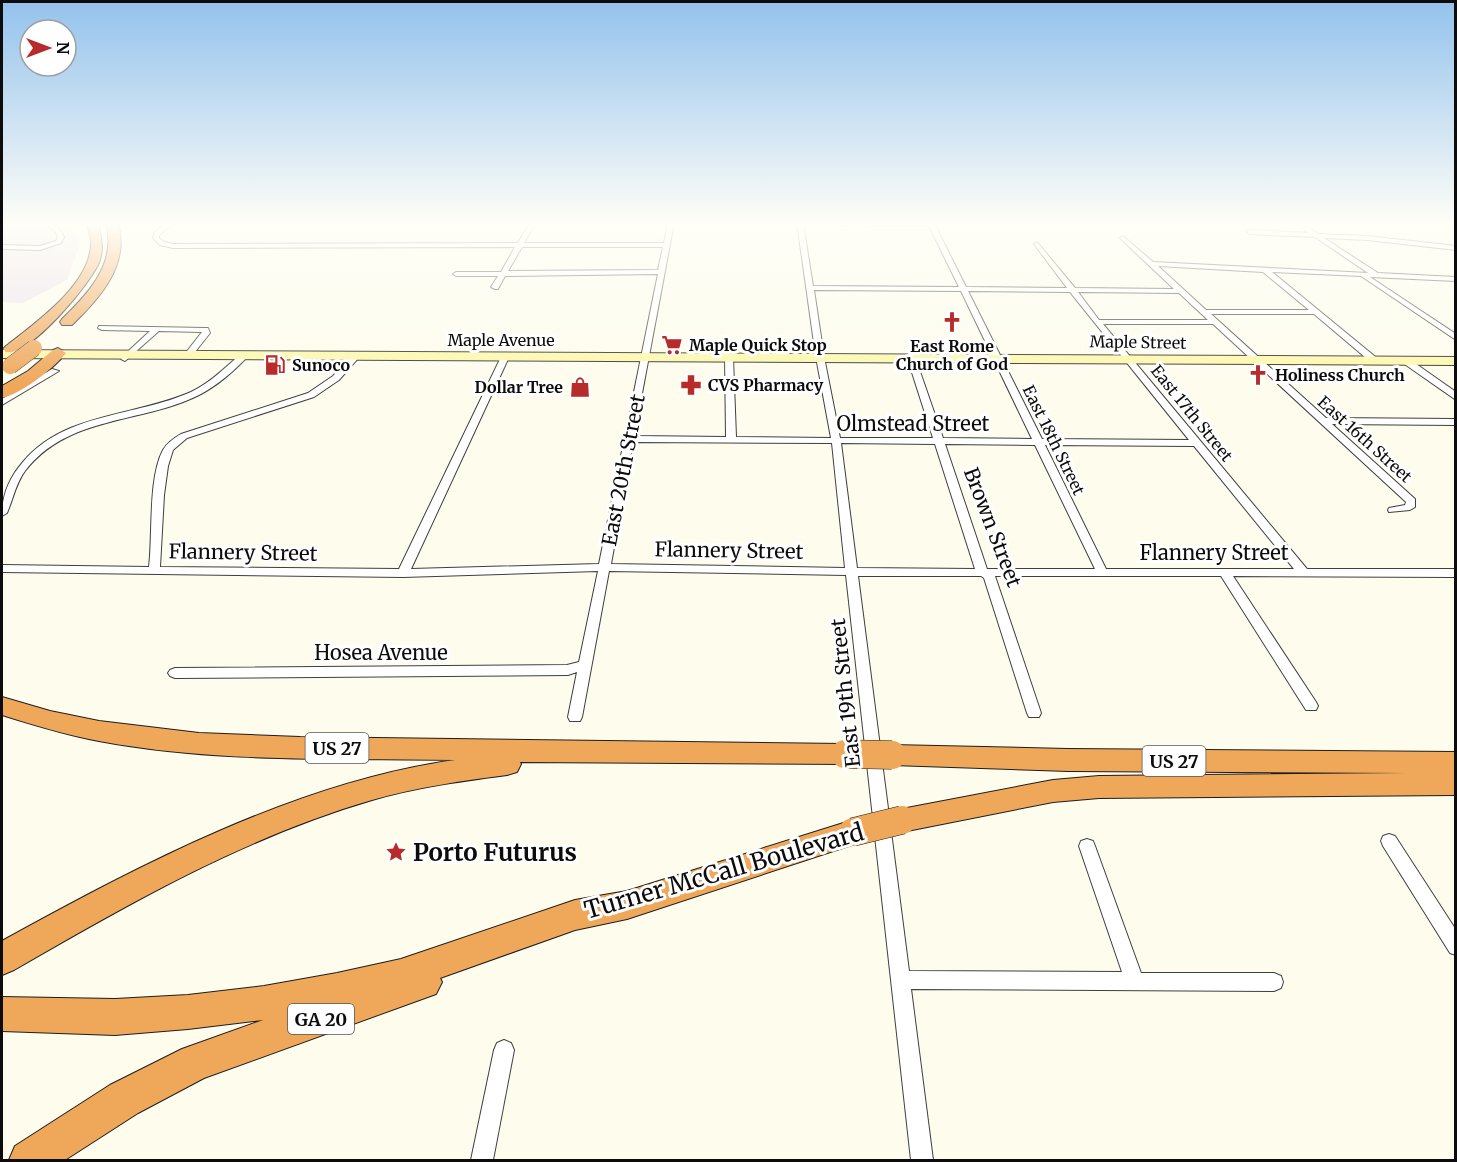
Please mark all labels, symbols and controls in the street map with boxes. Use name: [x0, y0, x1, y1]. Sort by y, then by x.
north arrow: [18, 18, 78, 78]
text: N: [53, 42, 73, 55]
church icon: East Rome Church of God: [940, 310, 964, 334]
street label: Maple Avenue: [447, 330, 555, 350]
street label: Maple Street: [1089, 331, 1187, 353]
supermarket icon: Maple Quick Stop: [660, 333, 684, 357]
place label: Maple Quick Stop: [689, 335, 827, 355]
place label: East Rome Church of God: [896, 336, 1008, 374]
fuel station icon: Sunoco: [263, 353, 287, 377]
place label: Sunoco: [292, 355, 351, 375]
street label: East 17th Street: [1147, 361, 1238, 466]
church icon: Holiness Church: [1246, 363, 1270, 387]
place label: Holiness Church: [1275, 365, 1405, 385]
pharmacy icon: CVS Pharmacy: [679, 373, 703, 397]
shop icon: Dollar Tree: [568, 375, 592, 399]
place label: CVS Pharmacy: [708, 375, 824, 395]
place label: Dollar Tree: [475, 377, 563, 397]
street label: East 18th Street: [1019, 382, 1090, 499]
street label: East 20th Street: [596, 392, 650, 548]
street label: East 16th Street: [1314, 392, 1417, 487]
street label: Olmstead Street: [837, 411, 990, 436]
street label: Brown Street: [959, 464, 1027, 590]
street label: Flannery Street: [654, 536, 804, 564]
street label: Flannery Street: [168, 538, 318, 566]
street label: Flannery Street: [1140, 540, 1289, 565]
street label: East 19th Street: [825, 617, 865, 769]
street label: Hosea Avenue: [314, 640, 448, 665]
road number: US 27: [306, 733, 368, 763]
road number: US 27: [1142, 746, 1206, 776]
street label: Turner McCall Boulevard: [581, 816, 867, 926]
place label: Porto Futurus: [413, 837, 577, 868]
place icon: Porto Futurus: [384, 840, 408, 864]
road number: GA 20: [288, 1004, 354, 1034]

